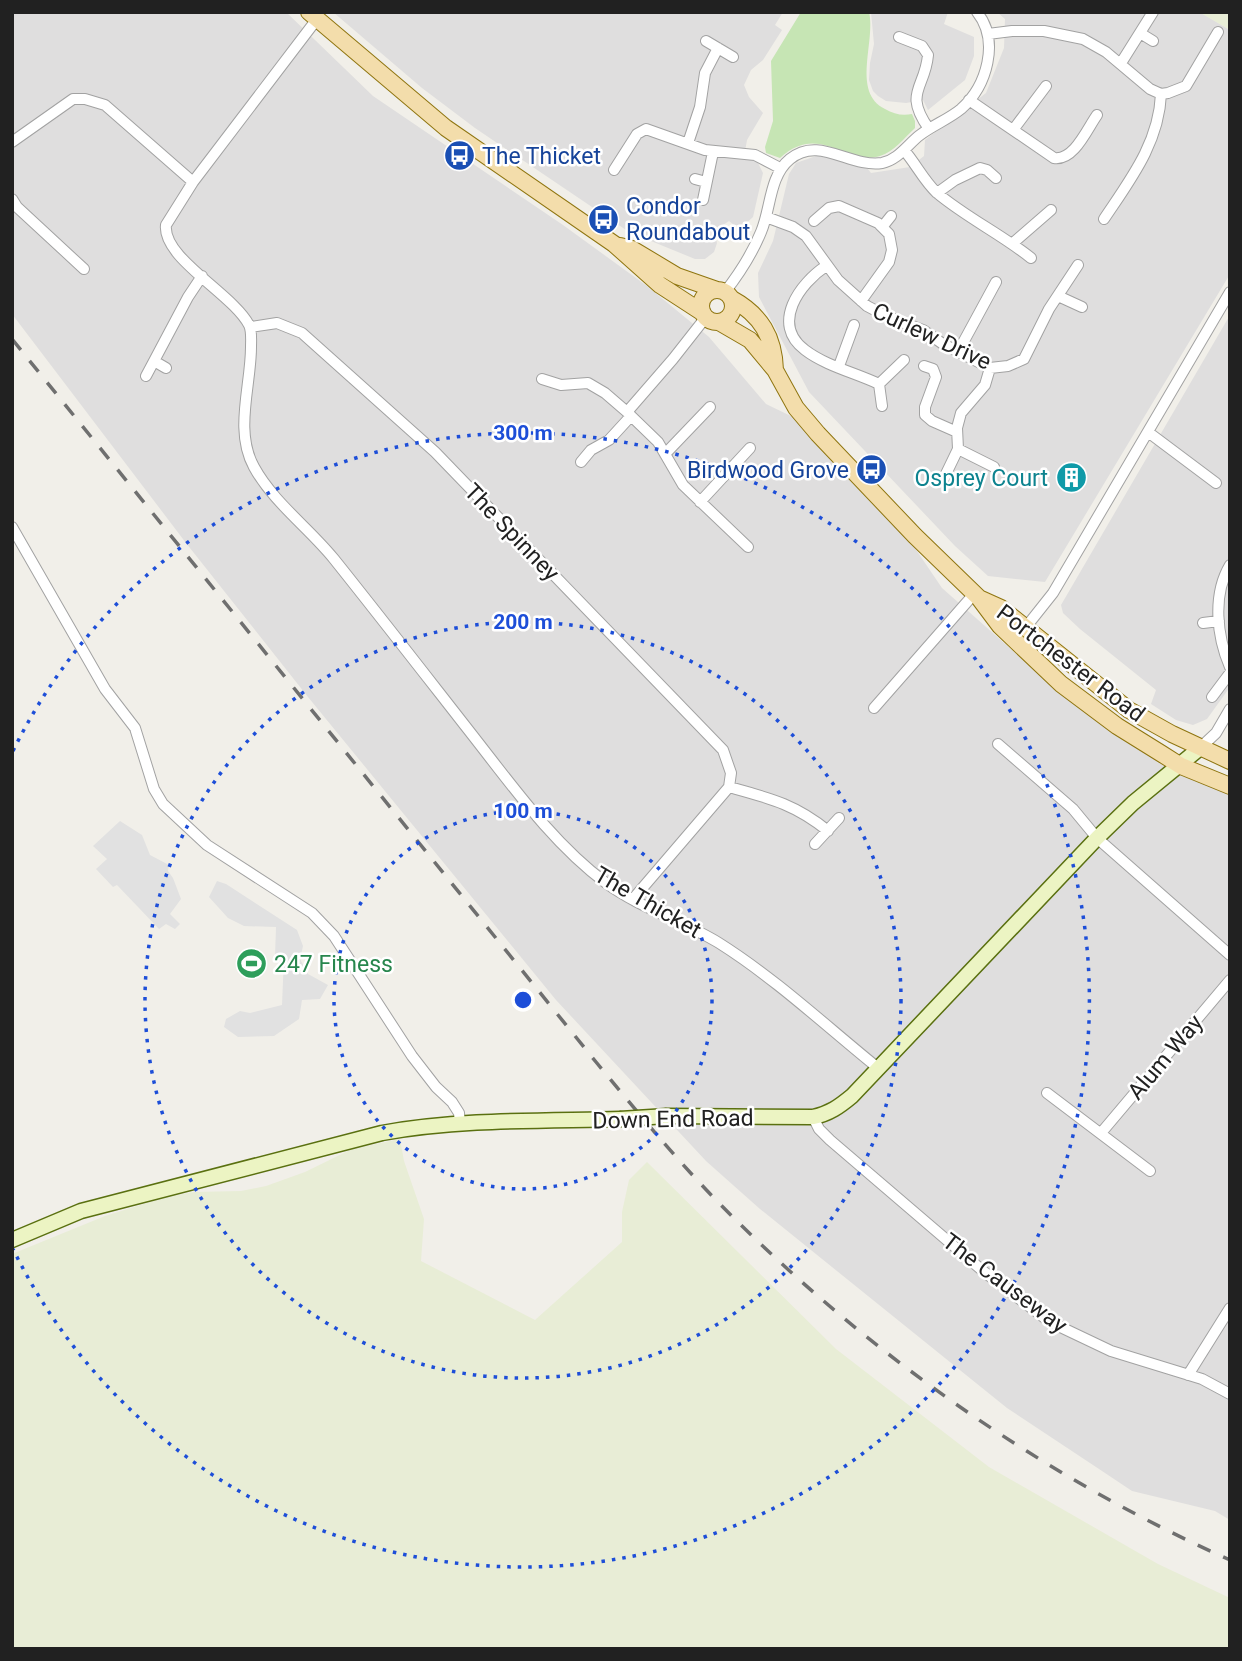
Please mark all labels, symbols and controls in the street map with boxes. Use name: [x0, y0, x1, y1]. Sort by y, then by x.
bus stop icon: The Thicket: [442, 139, 476, 173]
place label: The Thicket: [482, 143, 601, 170]
place label: Condor Roundabout: [626, 193, 750, 246]
bus stop icon: Condor Roundabout: [586, 202, 620, 236]
street label: Curlew Drive: [868, 297, 995, 376]
text: 300 m: [493, 421, 553, 445]
bus stop icon: Birdwood Grove: [855, 453, 889, 487]
place label: Birdwood Grove: [687, 457, 849, 484]
building icon: Osprey Court: [1054, 461, 1088, 495]
place label: Osprey Court: [915, 465, 1048, 492]
street label: The Spinney: [459, 478, 565, 587]
street label: Portchester Road: [991, 599, 1150, 728]
text: 200 m: [493, 610, 553, 634]
text: 100 m: [493, 799, 553, 823]
street label: The Thicket: [589, 861, 706, 944]
sports icon: 247 Fitness: [234, 947, 268, 981]
place label: 247 Fitness: [274, 951, 393, 978]
centre of rings: [511, 988, 535, 1012]
street label: Alum Way: [1122, 1009, 1209, 1105]
street label: Down End Road: [592, 1105, 754, 1134]
street label: The Causeway: [937, 1228, 1072, 1339]

